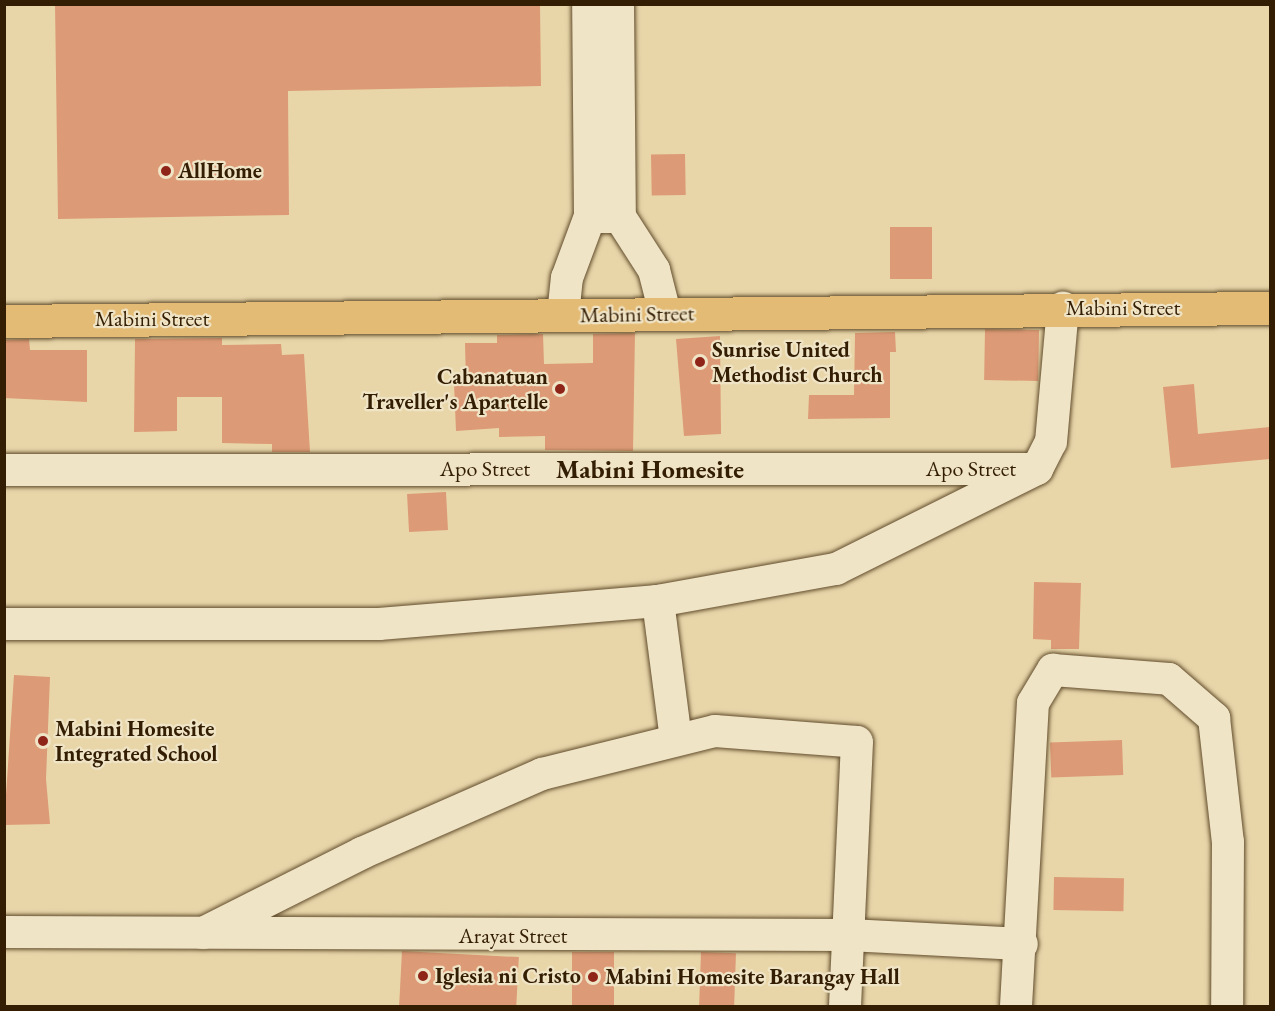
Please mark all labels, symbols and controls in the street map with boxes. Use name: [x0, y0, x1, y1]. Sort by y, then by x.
place label: AllHome: [178, 158, 262, 184]
marker: AllHome: [159, 164, 173, 178]
street label: Mabini Street: [1066, 295, 1180, 321]
street label: Mabini Street: [579, 300, 695, 328]
street label: Mabini Street: [95, 306, 209, 332]
place label: Sunrise United Methodist Church: [712, 336, 883, 388]
marker: Sunrise United Methodist Church: [693, 355, 707, 369]
place label: Cabanatuan Traveller's Apartelle: [362, 363, 548, 414]
marker: Cabanatuan Traveller's Apartelle: [553, 382, 567, 396]
district label: Mabini Homesite: [556, 454, 744, 486]
street label: Apo Street: [440, 456, 530, 482]
street label: Apo Street: [926, 456, 1016, 482]
place label: Mabini Homesite Integrated School: [55, 715, 217, 766]
marker: Mabini Homesite Integrated School: [36, 734, 50, 748]
street label: Arayat Street: [459, 923, 567, 949]
place label: Iglesia ni Cristo: [435, 963, 581, 989]
place label: Mabini Homesite Barangay Hall: [605, 964, 900, 990]
marker: Iglesia ni Cristo: [416, 969, 430, 983]
marker: Mabini Homesite Barangay Hall: [586, 970, 600, 984]

